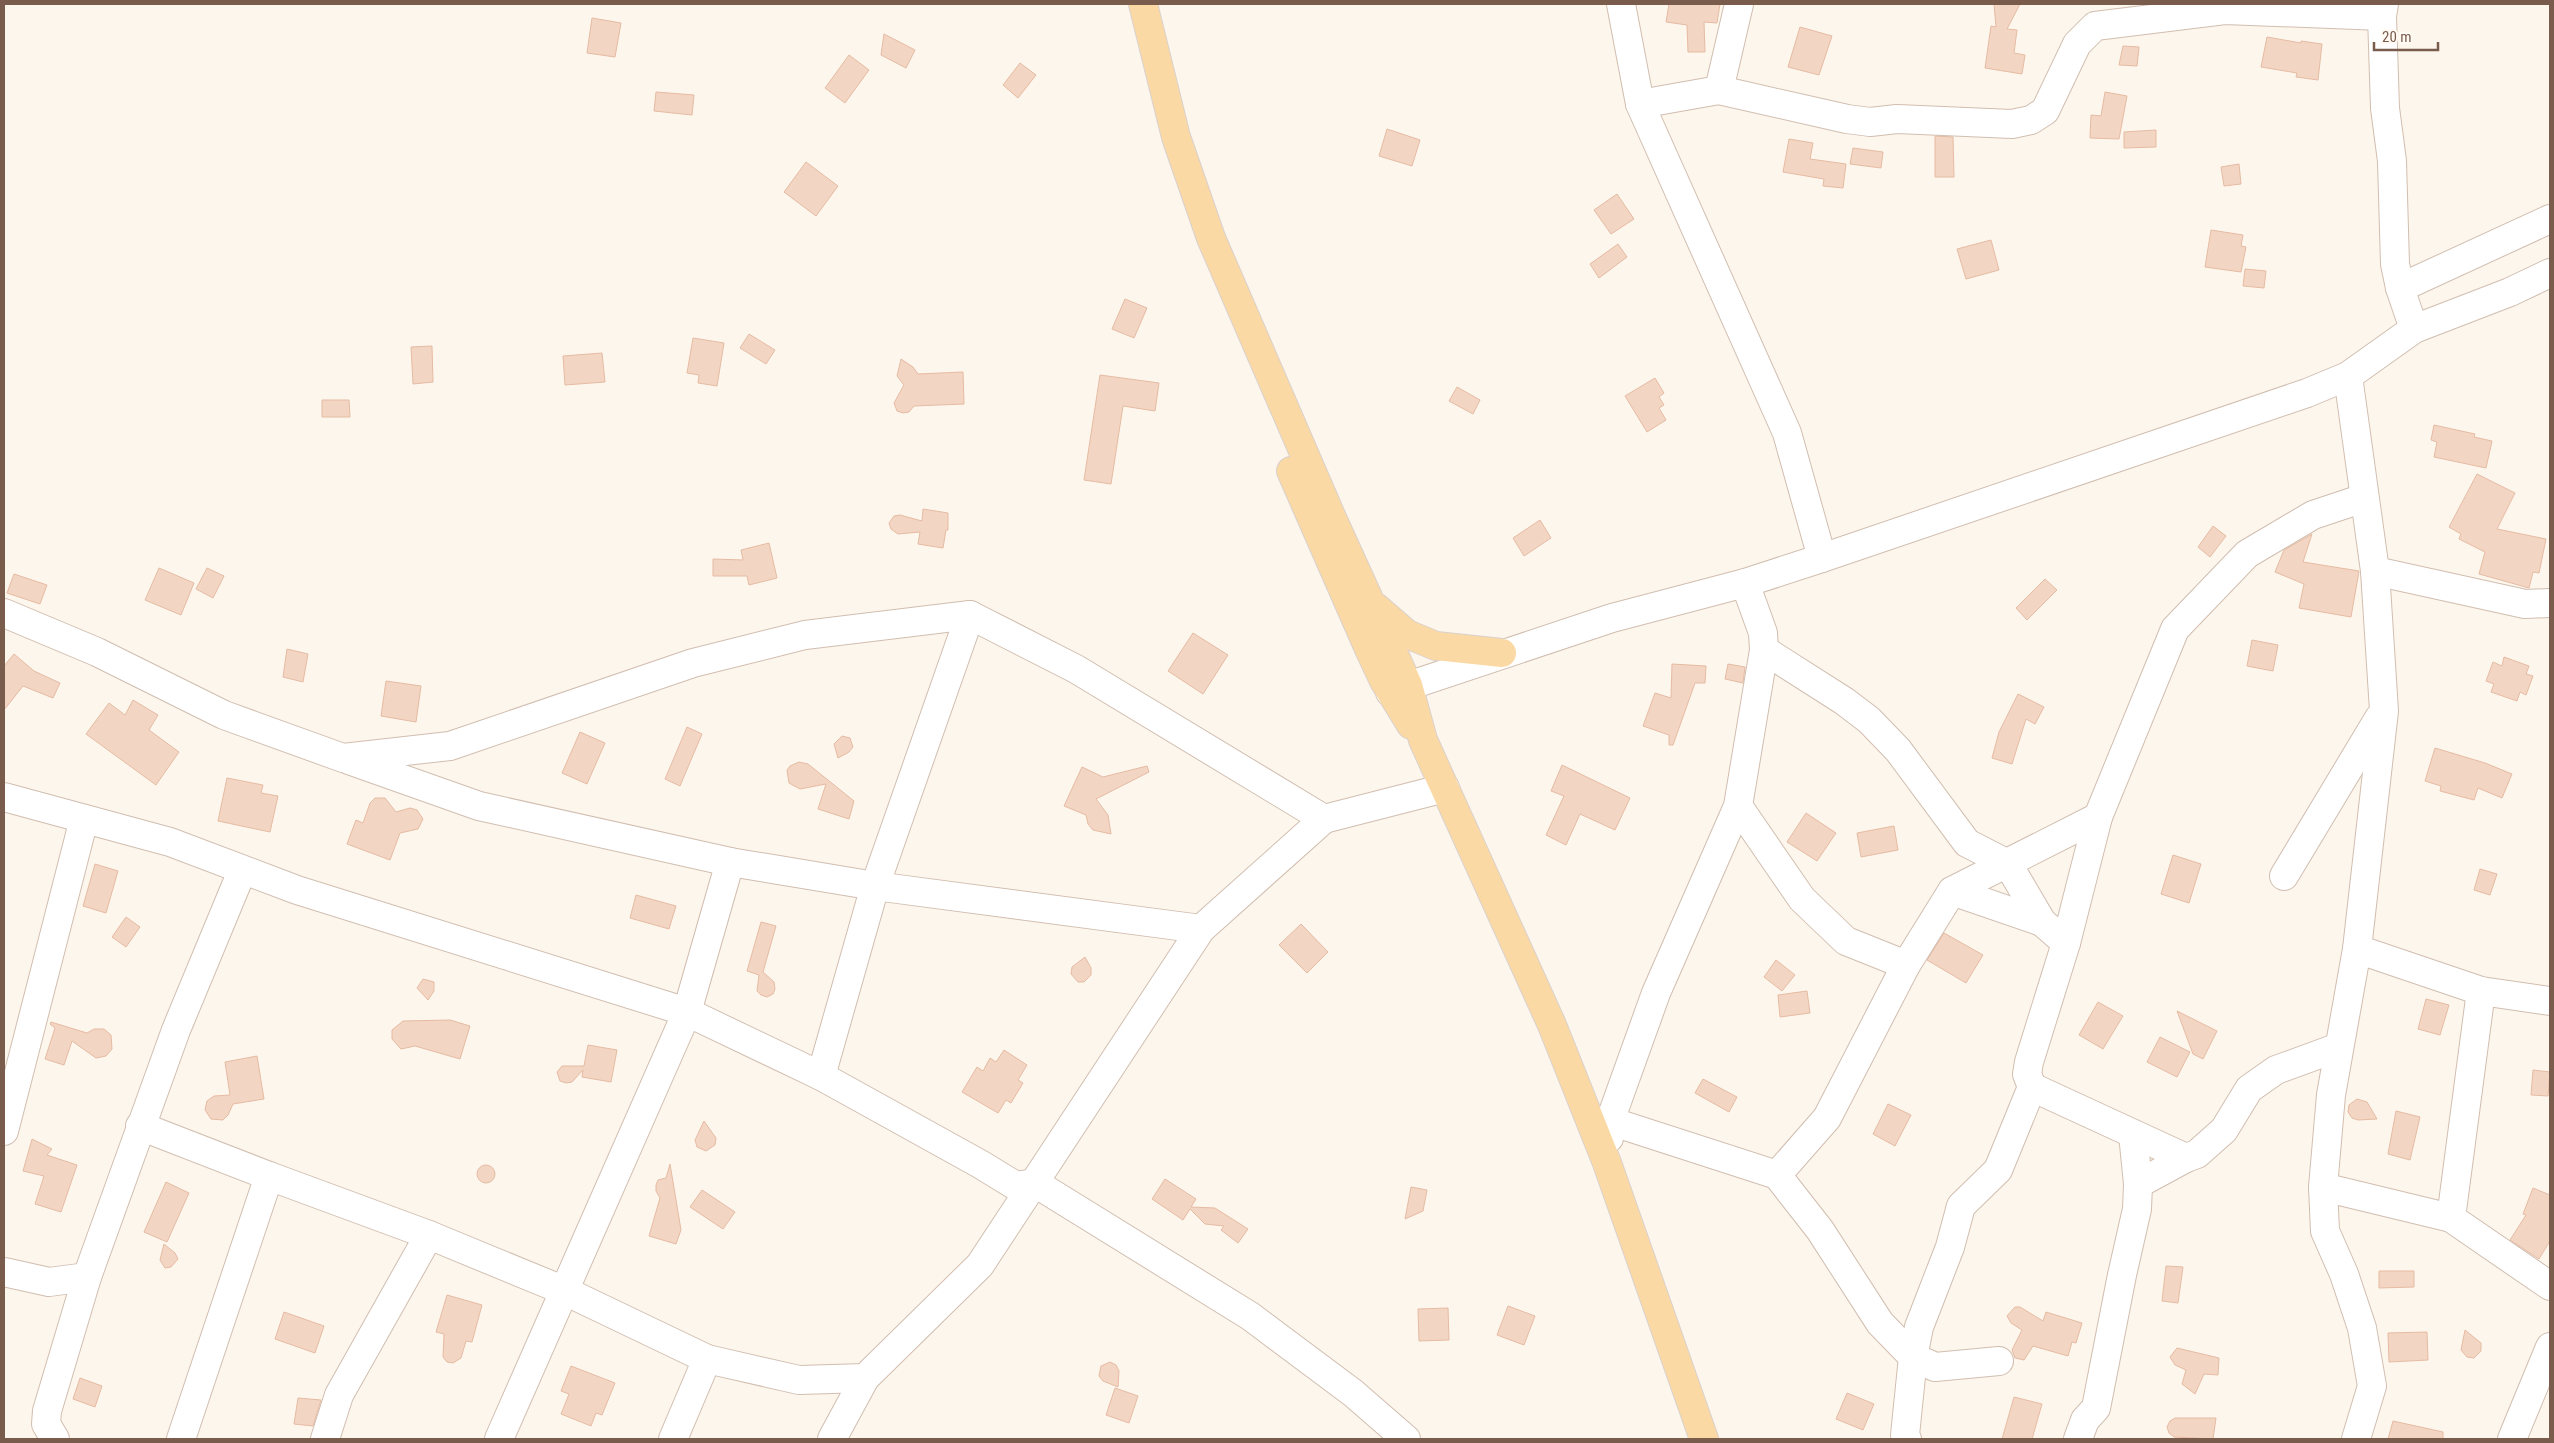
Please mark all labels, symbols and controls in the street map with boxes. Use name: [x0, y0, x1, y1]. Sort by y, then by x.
scale bar: [2374, 20, 2438, 52]
text: 20 m: [2382, 28, 2412, 46]

